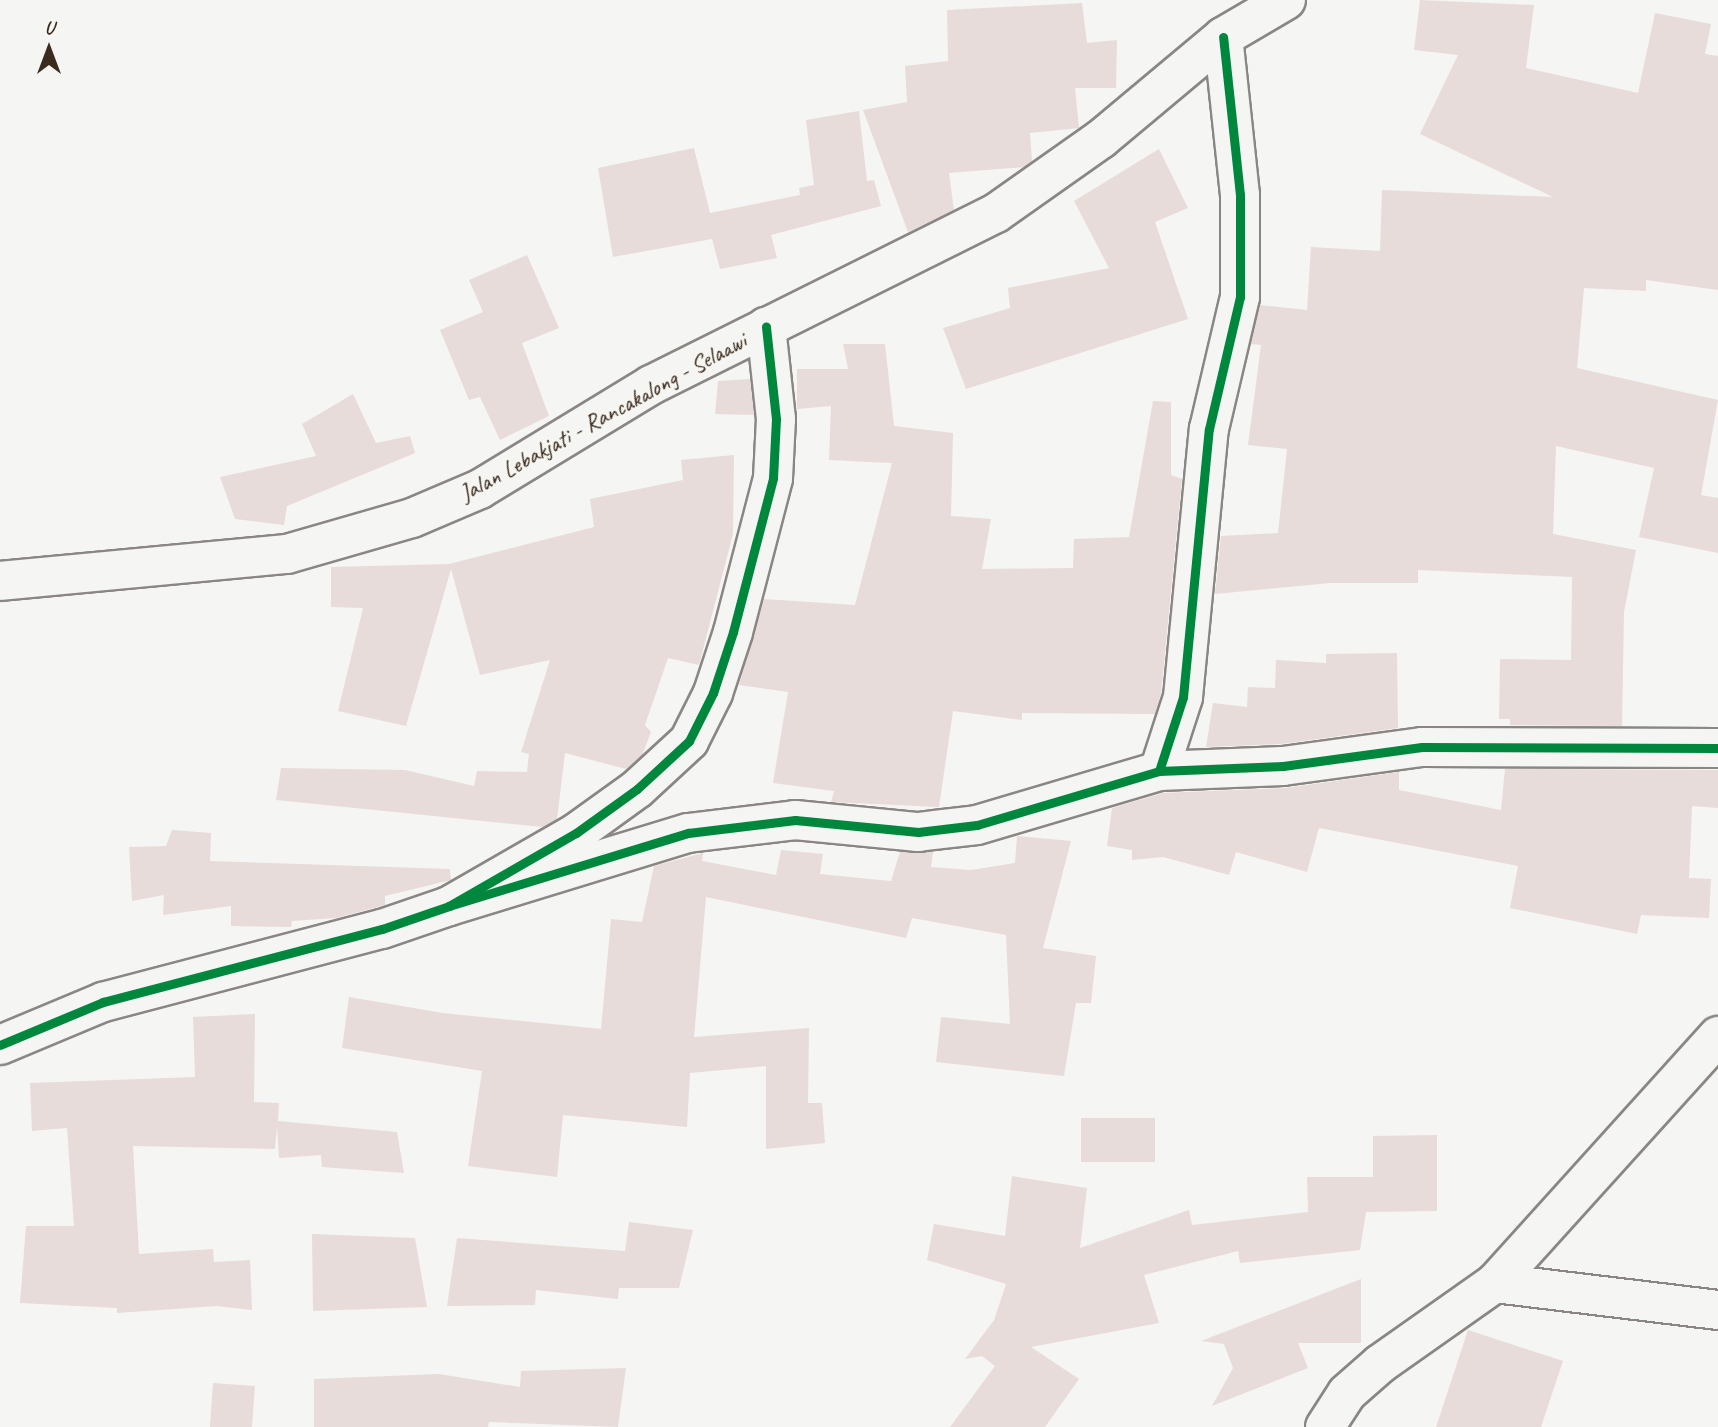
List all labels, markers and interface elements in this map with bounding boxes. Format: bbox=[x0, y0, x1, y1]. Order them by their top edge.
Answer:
north arrow bbox=[14, 14, 84, 84]
text: U bbox=[44, 16, 54, 40]
street label: Jalan Lebakjati - Rancakalong - Selaawi bbox=[455, 326, 751, 508]

